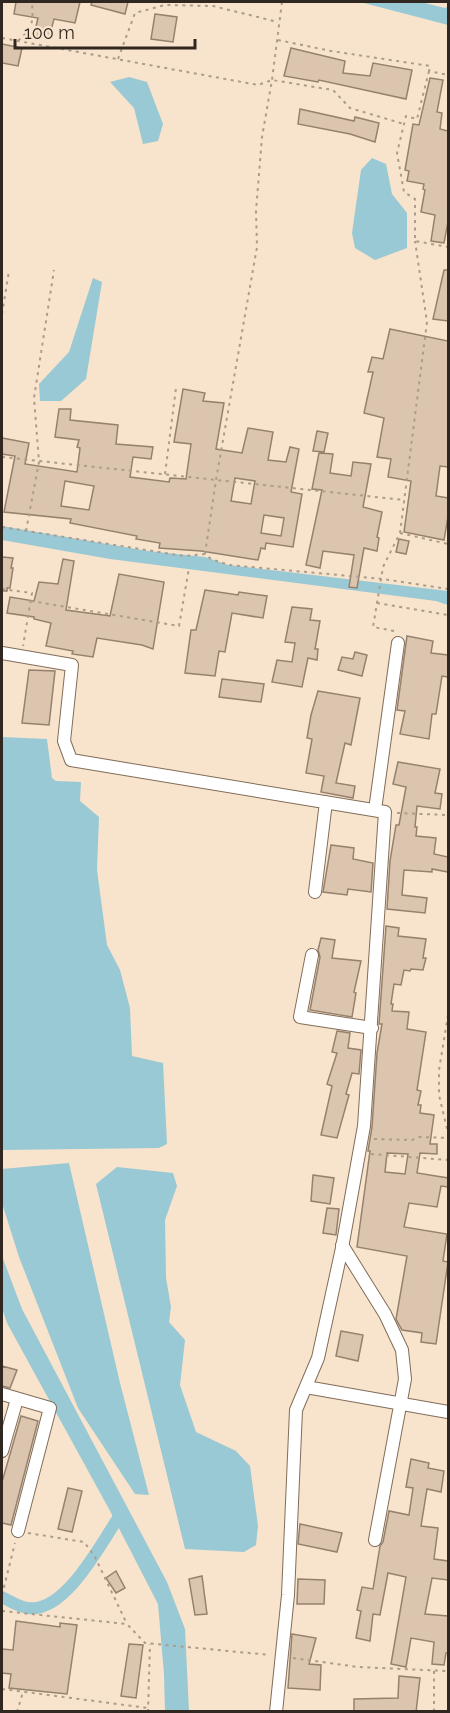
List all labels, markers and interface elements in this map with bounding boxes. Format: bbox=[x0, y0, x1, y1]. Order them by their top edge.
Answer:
scale bar bbox=[15, 12, 195, 50]
text: 100 m bbox=[24, 22, 75, 43]

